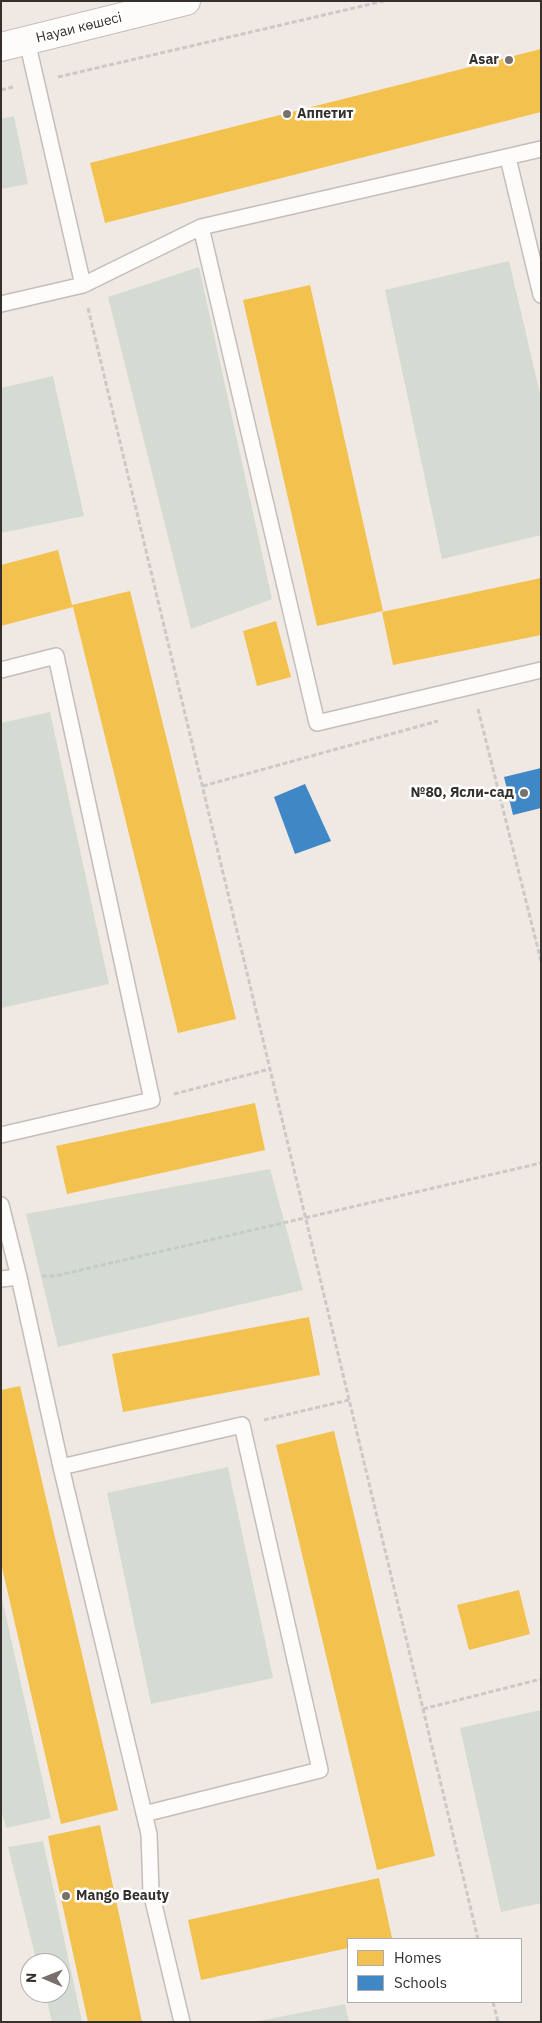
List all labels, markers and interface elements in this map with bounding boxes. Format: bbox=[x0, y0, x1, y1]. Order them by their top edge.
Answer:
street label: Науаи көшесі bbox=[34, 9, 124, 47]
place label: Asar bbox=[469, 52, 499, 68]
marker: Asar bbox=[503, 54, 515, 66]
place label: Аппетит bbox=[297, 106, 353, 122]
marker: Аппетит bbox=[281, 108, 293, 120]
place label: №80, Ясли-сад bbox=[411, 785, 514, 801]
marker: №80, Ясли-сад bbox=[518, 787, 530, 799]
place label: Mango Beauty bbox=[76, 1888, 169, 1904]
marker: Mango Beauty bbox=[60, 1890, 72, 1902]
legend bbox=[347, 1938, 522, 2003]
text: Homes bbox=[394, 1948, 442, 1967]
north arrow bbox=[20, 1953, 70, 2003]
text: N bbox=[22, 1973, 40, 1983]
text: Schools bbox=[394, 1973, 447, 1992]

